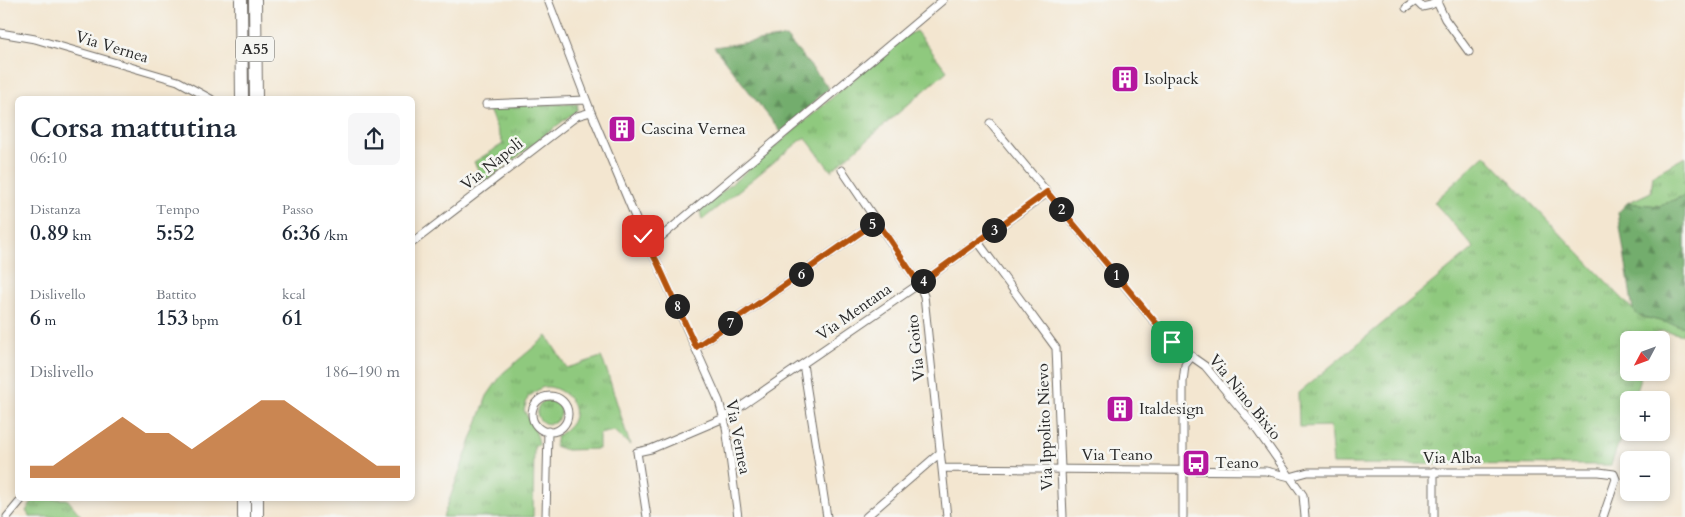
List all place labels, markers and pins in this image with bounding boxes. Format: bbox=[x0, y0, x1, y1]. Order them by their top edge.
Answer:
building icon: Isolpack bbox=[1110, 64, 1140, 94]
place label: Isolpack bbox=[1144, 68, 1199, 90]
building icon: Cascina Vernea bbox=[607, 114, 637, 144]
place label: Cascina Vernea bbox=[641, 118, 746, 140]
pin: 2 bbox=[1048, 196, 1074, 222]
pin: 5 bbox=[860, 212, 884, 236]
pin bbox=[622, 215, 664, 257]
pin: 3 bbox=[982, 218, 1006, 242]
pin: 6 bbox=[788, 262, 814, 286]
pin: 1 bbox=[1104, 262, 1128, 288]
pin: 4 bbox=[910, 268, 936, 294]
pin: 8 bbox=[664, 294, 690, 318]
pin: 7 bbox=[718, 310, 742, 336]
pin bbox=[1151, 321, 1193, 363]
building icon: Italdesign bbox=[1105, 394, 1135, 424]
place label: Italdesign bbox=[1139, 398, 1204, 420]
bus stop icon: Teano bbox=[1181, 448, 1211, 478]
place label: Teano bbox=[1215, 452, 1259, 474]

